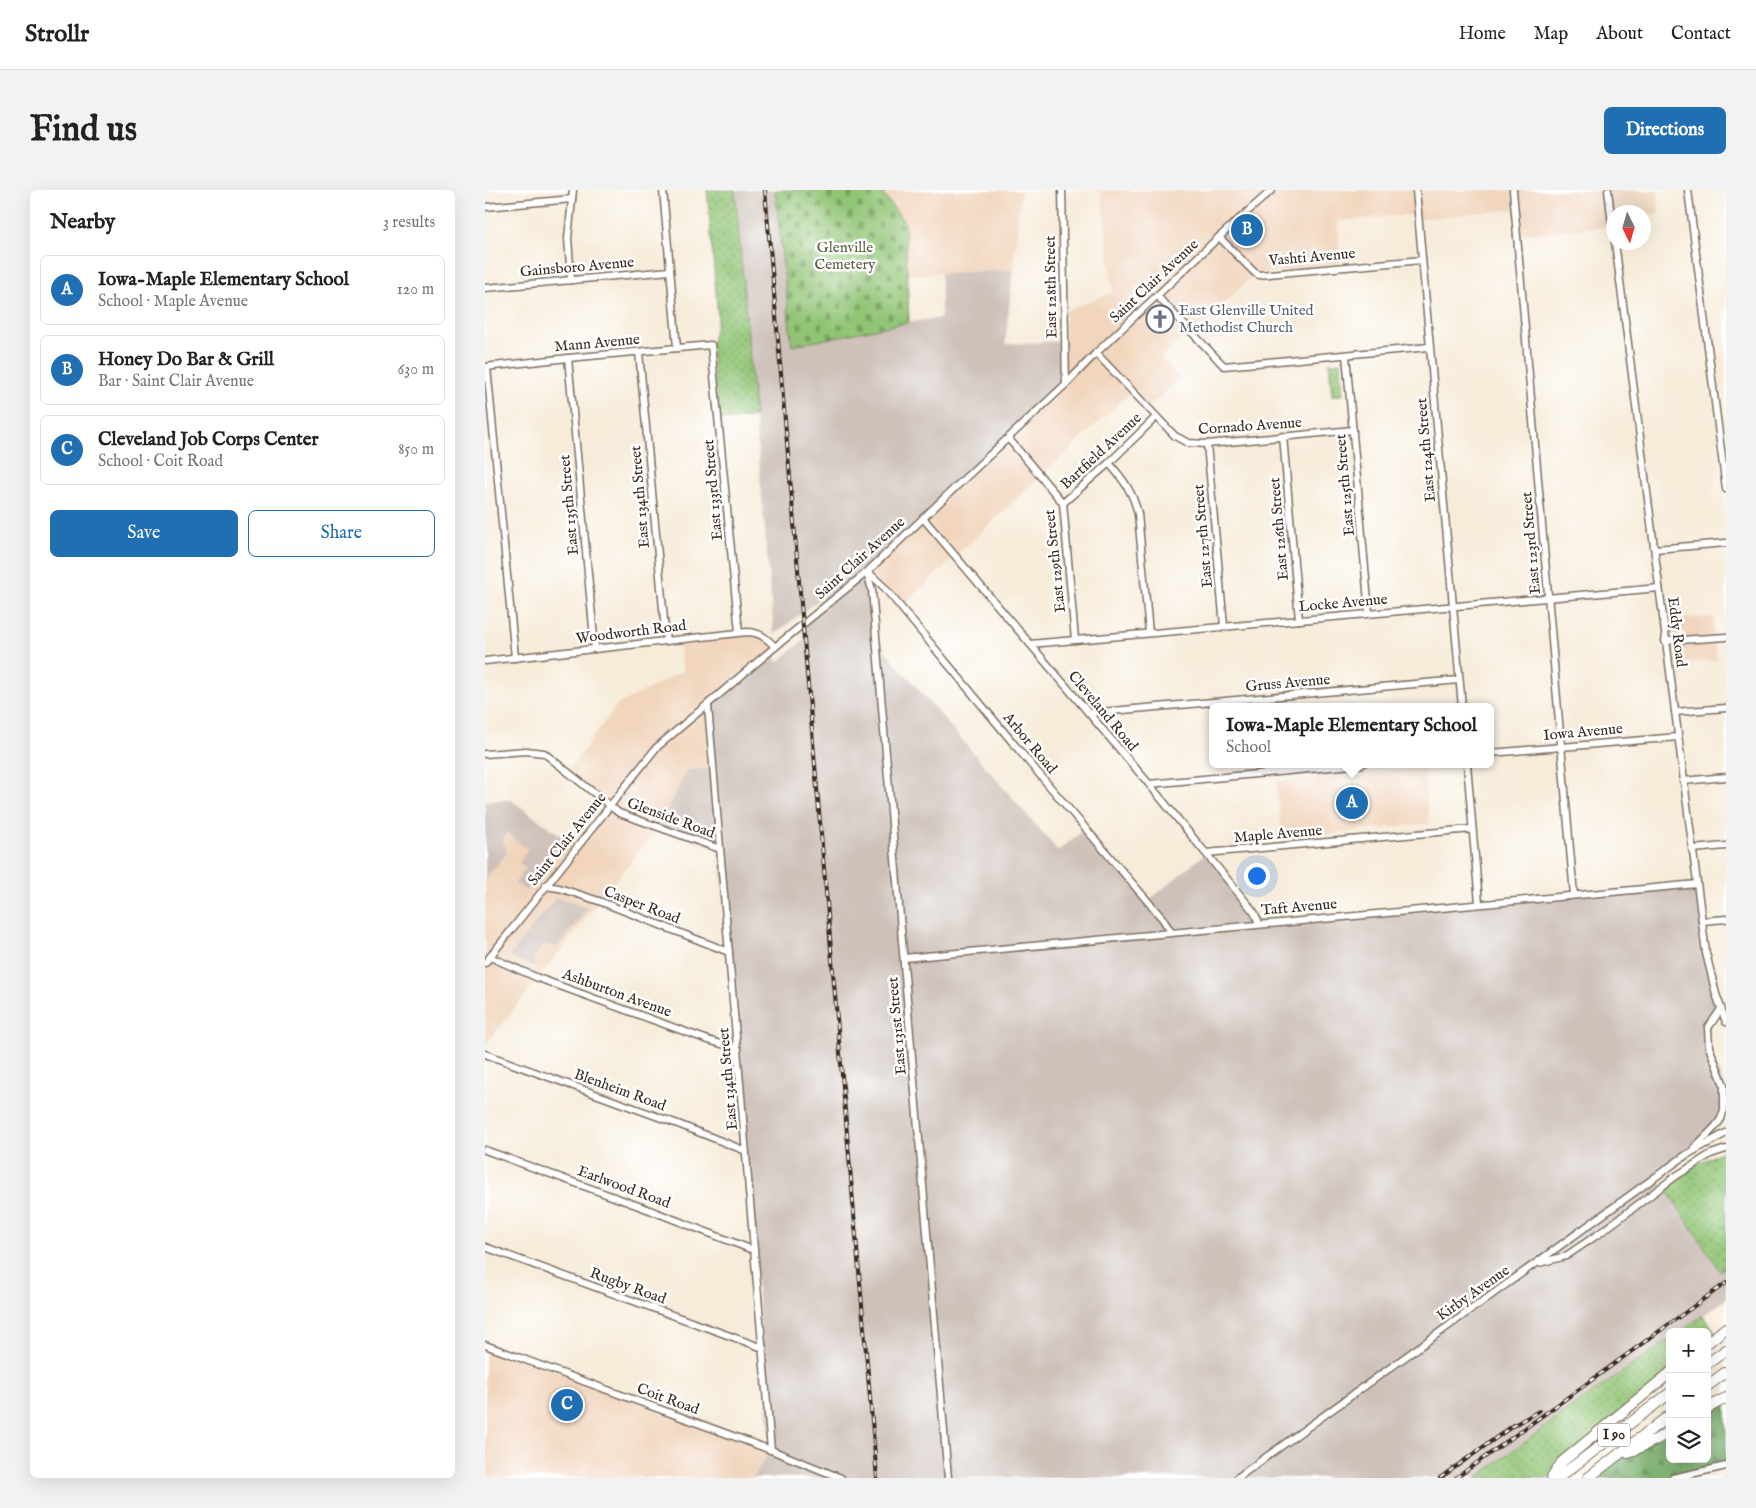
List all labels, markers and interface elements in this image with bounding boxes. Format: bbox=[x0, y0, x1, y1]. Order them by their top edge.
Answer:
text: Strollr bbox=[25, 19, 89, 50]
text: Home bbox=[1459, 23, 1506, 46]
text: Map bbox=[1534, 23, 1568, 46]
text: About bbox=[1596, 23, 1643, 46]
text: Contact bbox=[1671, 23, 1731, 46]
button: Directions bbox=[1604, 107, 1726, 154]
text: Find us bbox=[30, 108, 137, 153]
north arrow bbox=[1606, 205, 1651, 250]
text: Nearby bbox=[50, 209, 115, 236]
pin: B bbox=[1231, 211, 1263, 249]
text: 3 results bbox=[383, 213, 435, 233]
street label: East 128th Street bbox=[1041, 235, 1061, 339]
street label: Saint Clair Avenue bbox=[1106, 235, 1202, 327]
park label: Glenville Cemetery bbox=[815, 238, 876, 274]
street label: Vashti Avenue bbox=[1267, 244, 1356, 270]
street label: Gainsboro Avenue bbox=[519, 253, 635, 281]
text: Iowa-Maple Elementary School bbox=[98, 268, 349, 292]
text: A bbox=[62, 280, 72, 300]
text: 120 m bbox=[397, 280, 434, 300]
text: School · Maple Avenue bbox=[98, 292, 248, 312]
place label: East Glenville United Methodist Church bbox=[1179, 301, 1315, 337]
church icon: East Glenville United Methodist Church bbox=[1145, 304, 1175, 334]
street label: Mann Avenue bbox=[553, 330, 641, 356]
text: Honey Do Bar & Grill bbox=[98, 348, 274, 372]
text: B bbox=[62, 360, 72, 380]
text: 630 m bbox=[398, 360, 434, 380]
text: Bar · Saint Clair Avenue bbox=[98, 372, 254, 392]
street label: East 124th Street bbox=[1412, 397, 1440, 503]
street label: Bartfield Avenue bbox=[1057, 409, 1146, 493]
street label: Cornado Avenue bbox=[1197, 413, 1303, 439]
text: Cleveland Job Corps Center bbox=[98, 428, 319, 452]
street label: East 125th Street bbox=[1331, 433, 1359, 537]
street label: East 133rd Street bbox=[699, 439, 727, 541]
text: C bbox=[61, 440, 73, 460]
text: 850 m bbox=[398, 440, 434, 460]
street label: East 134th Street bbox=[626, 445, 654, 549]
text: School · Coit Road bbox=[98, 452, 223, 472]
street label: East 135th Street bbox=[555, 454, 583, 556]
street label: East 126th Street bbox=[1265, 477, 1293, 581]
street label: East 127th Street bbox=[1189, 484, 1217, 588]
street label: East 123rd Street bbox=[1517, 491, 1545, 595]
street label: East 129th Street bbox=[1040, 509, 1070, 613]
button: Save bbox=[50, 510, 238, 557]
button: Share bbox=[248, 510, 435, 557]
street label: Saint Clair Avenue bbox=[811, 513, 909, 603]
street label: Locke Avenue bbox=[1298, 590, 1388, 616]
street label: Eddy Road bbox=[1663, 596, 1691, 669]
street label: Woodworth Road bbox=[575, 616, 688, 648]
street label: Cleveland Road bbox=[1064, 667, 1143, 756]
street label: Gruss Avenue bbox=[1245, 670, 1331, 696]
popup bbox=[1209, 703, 1494, 768]
street label: Arbor Road bbox=[998, 708, 1062, 778]
text: Iowa-Maple Elementary School bbox=[1226, 714, 1477, 738]
street label: Iowa Avenue bbox=[1543, 719, 1624, 745]
text: School bbox=[1226, 738, 1271, 758]
pin: A bbox=[1336, 784, 1368, 822]
street label: Saint Clair Avenue bbox=[524, 788, 610, 889]
street label: Glenside Road bbox=[624, 793, 718, 843]
street label: Maple Avenue bbox=[1233, 821, 1323, 847]
your location bbox=[1244, 863, 1270, 889]
street label: Casper Road bbox=[601, 882, 684, 929]
street label: Taft Avenue bbox=[1260, 894, 1338, 920]
street label: Ashburton Avenue bbox=[559, 964, 674, 1022]
street label: East 131st Street bbox=[883, 976, 911, 1076]
street label: East 134th Street bbox=[714, 1027, 742, 1131]
street label: Blenheim Road bbox=[571, 1065, 669, 1116]
street label: Earlwood Road bbox=[575, 1161, 674, 1213]
street label: Kirby Avenue bbox=[1433, 1261, 1513, 1325]
street label: Rugby Road bbox=[587, 1263, 670, 1309]
map controls bbox=[1666, 1328, 1711, 1463]
button: + bbox=[1666, 1328, 1711, 1373]
button: − bbox=[1666, 1373, 1711, 1418]
street label: Coit Road bbox=[634, 1379, 703, 1419]
pin: C bbox=[551, 1386, 583, 1424]
button: layers bbox=[1666, 1418, 1711, 1463]
road number: I 90 bbox=[1598, 1424, 1630, 1446]

